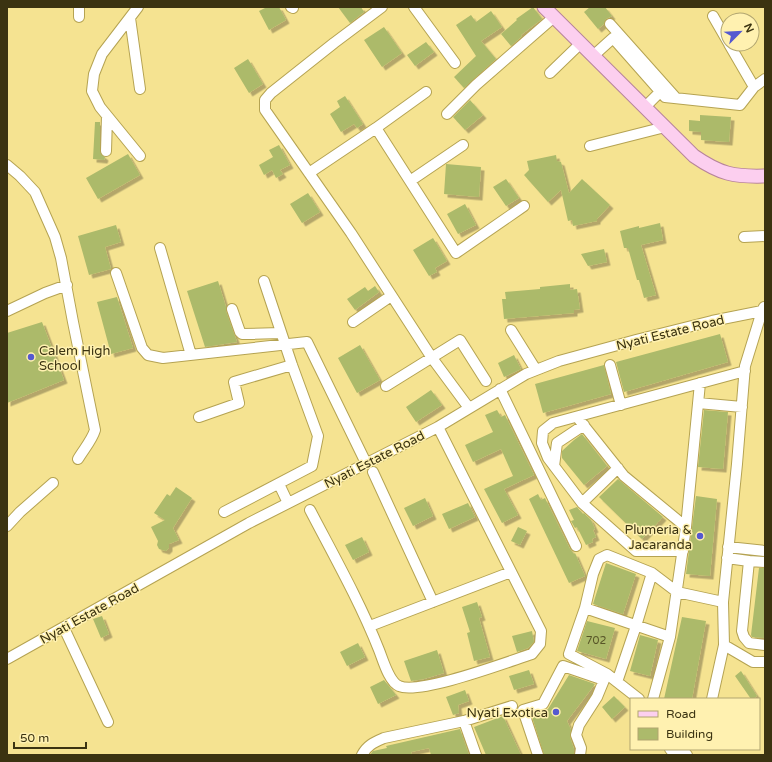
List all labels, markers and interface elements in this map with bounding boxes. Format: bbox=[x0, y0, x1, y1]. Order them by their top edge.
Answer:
north arrow bbox=[720, 12, 760, 52]
text: N bbox=[741, 21, 756, 35]
street label: Nyati Estate Road bbox=[615, 312, 726, 354]
place label: Calem High School bbox=[39, 343, 110, 374]
marker: Calem High School bbox=[26, 352, 36, 362]
street label: Nyati Estate Road bbox=[321, 428, 427, 492]
place label: Plumeria & Jacaranda bbox=[624, 522, 692, 553]
marker: Plumeria & Jacaranda bbox=[695, 531, 705, 541]
street label: Nyati Estate Road bbox=[37, 580, 142, 648]
house number: 702 bbox=[586, 634, 606, 647]
legend bbox=[630, 698, 760, 750]
place label: Nyati Exotica bbox=[467, 705, 548, 721]
marker: Nyati Exotica bbox=[551, 707, 561, 717]
text: Road bbox=[666, 707, 696, 721]
scale bar bbox=[14, 724, 86, 750]
text: Building bbox=[666, 727, 713, 741]
text: 50 m bbox=[20, 731, 49, 745]

